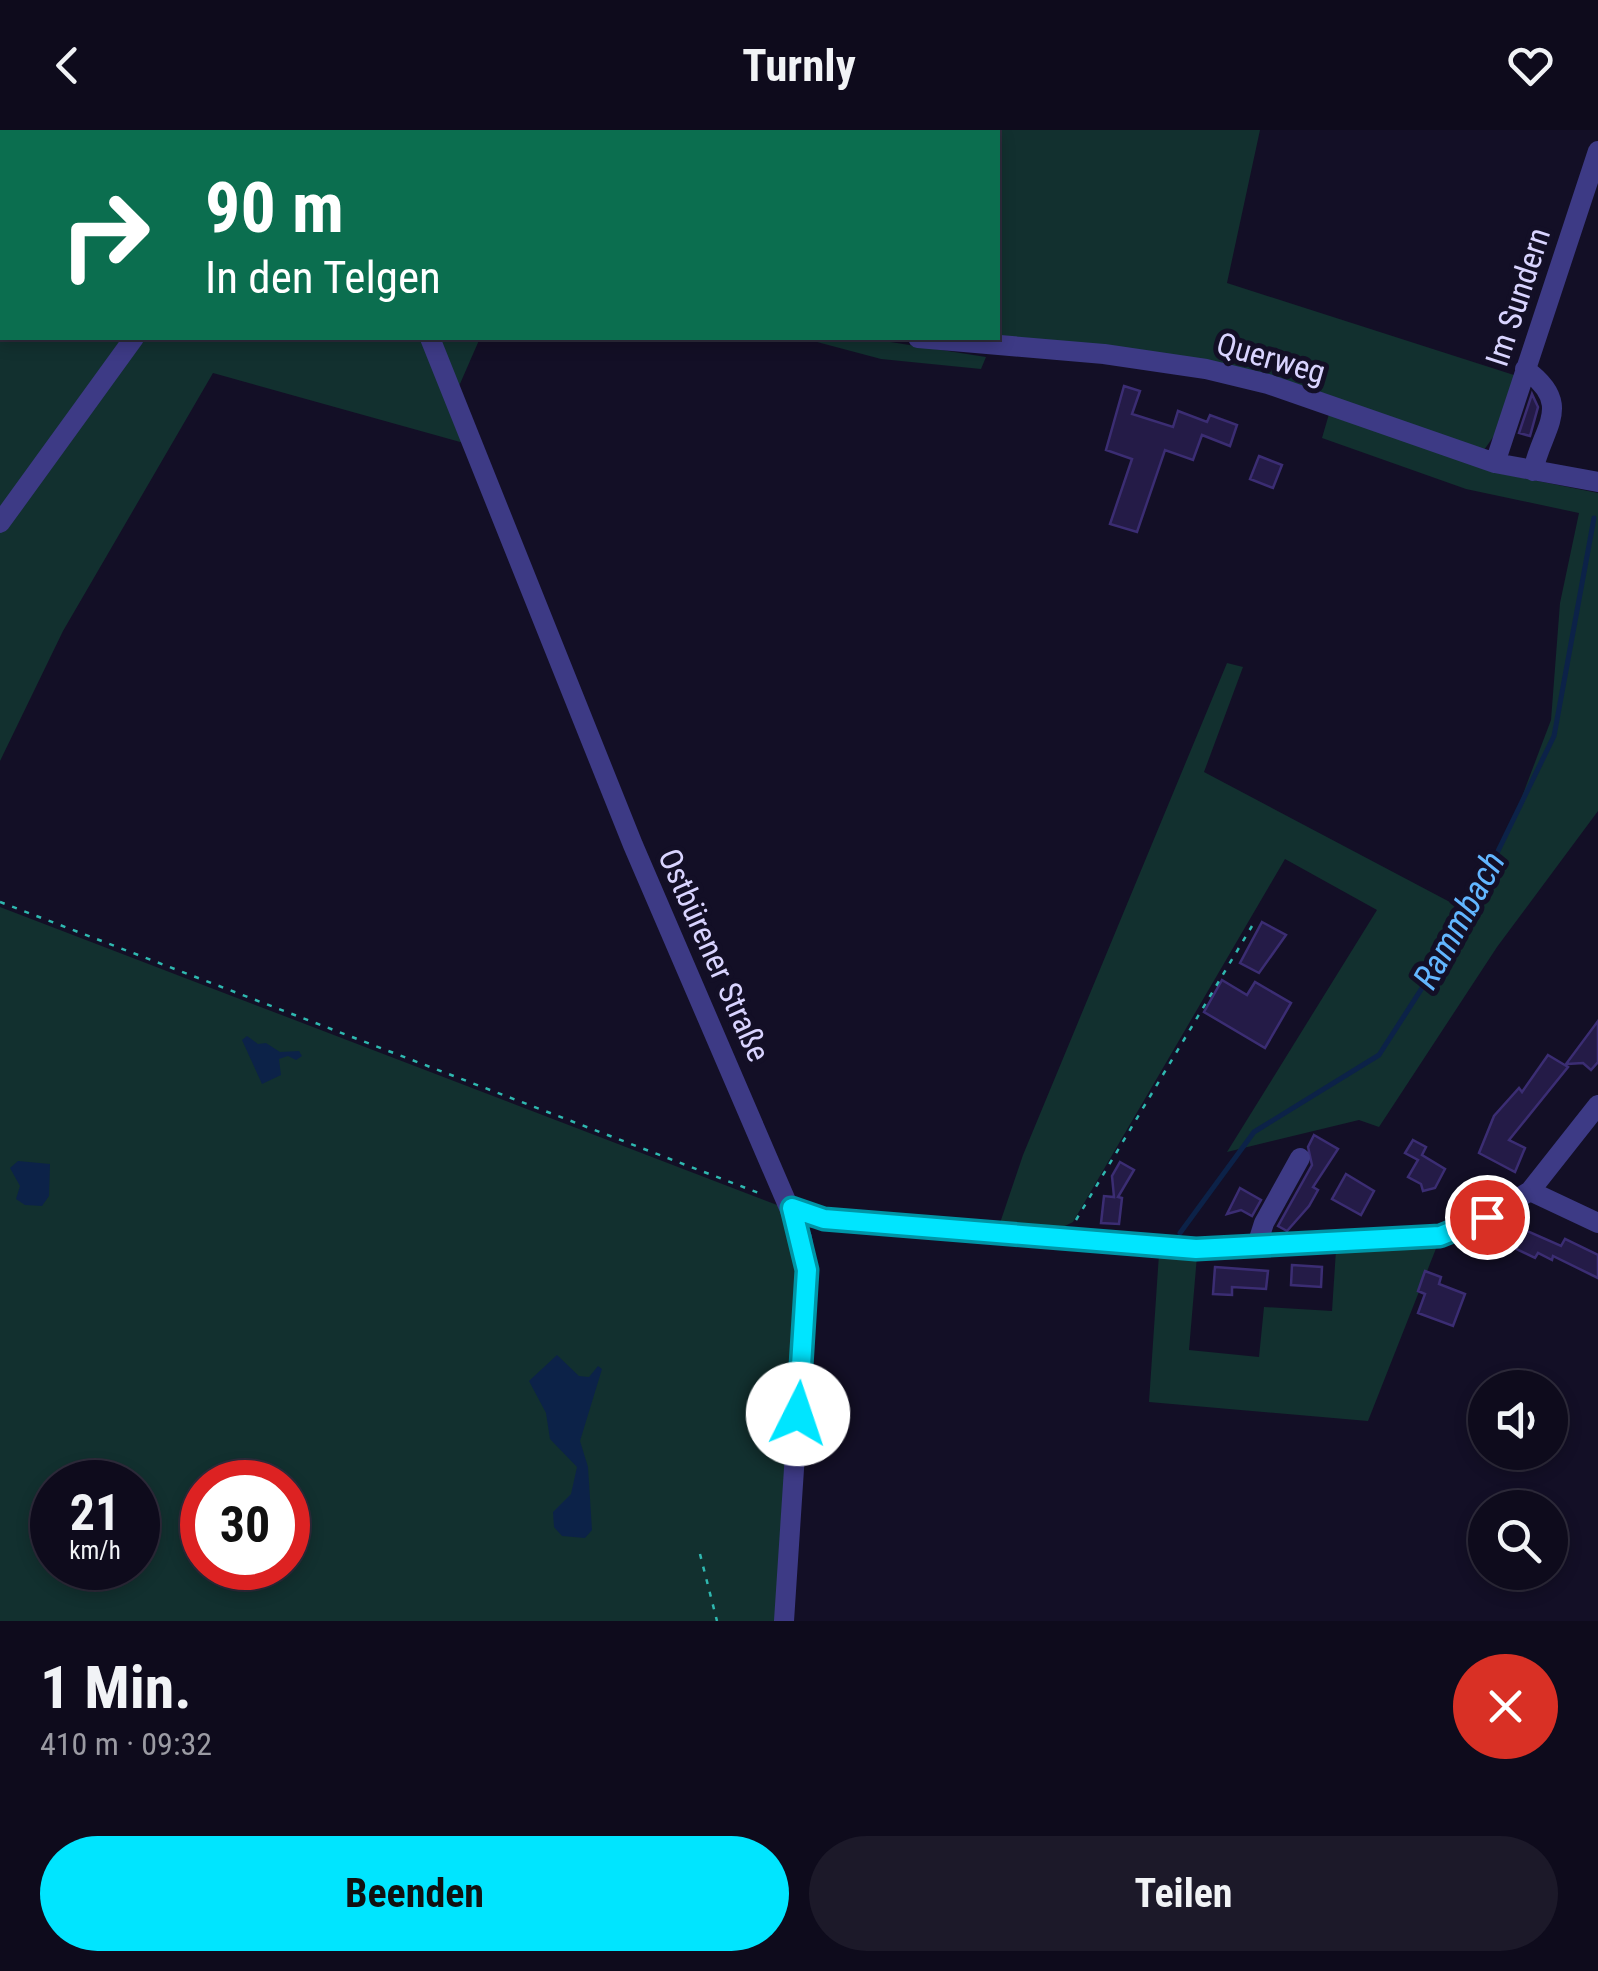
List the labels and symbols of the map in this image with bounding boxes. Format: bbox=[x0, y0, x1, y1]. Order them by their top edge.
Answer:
street label: Im Sundern bbox=[1478, 223, 1558, 371]
street label: Querweg bbox=[1212, 324, 1330, 392]
street label: Ostbürener Straße bbox=[650, 843, 778, 1067]
water label: Rammbach bbox=[1405, 844, 1514, 996]
pin bbox=[1445, 1175, 1530, 1260]
position arrow bbox=[746, 1362, 850, 1466]
speed limit sign: 30 bbox=[180, 1460, 310, 1590]

